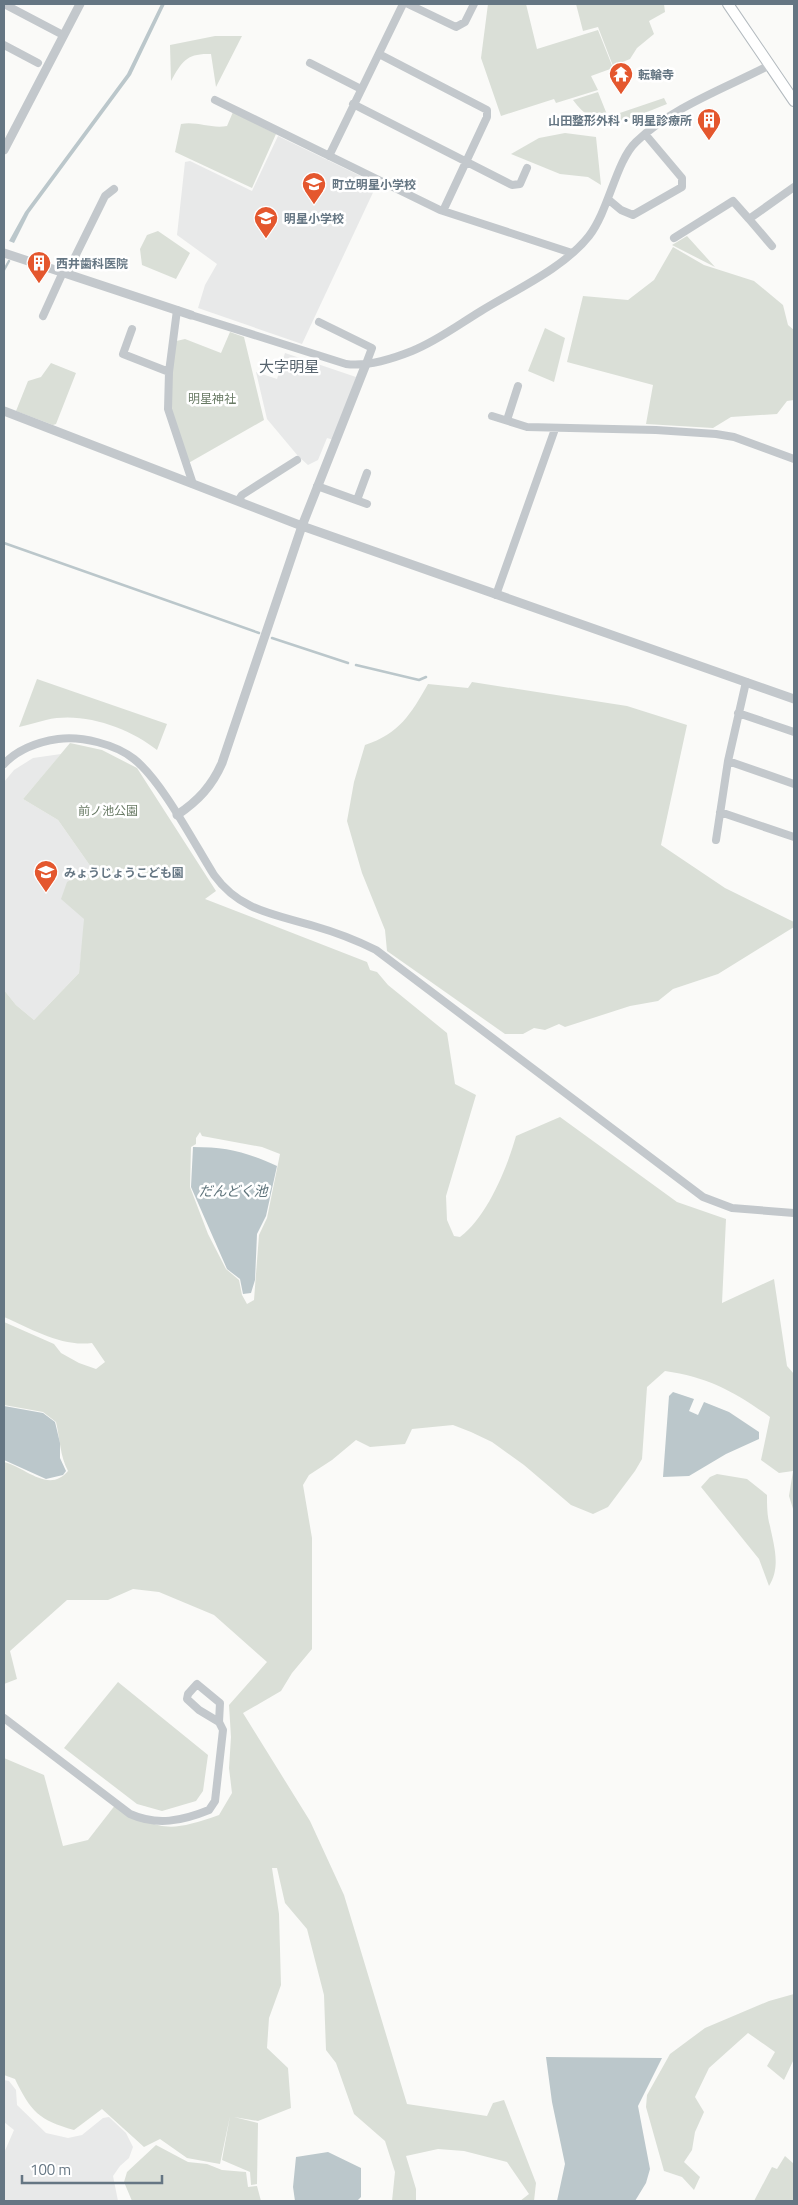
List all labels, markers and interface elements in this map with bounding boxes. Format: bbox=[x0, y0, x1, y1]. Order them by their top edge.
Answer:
temple icon: 転輪寺 bbox=[608, 61, 634, 95]
place label: 転輪寺 bbox=[638, 65, 674, 84]
building icon: 山田整形外科・明星診療所 bbox=[696, 107, 722, 141]
place label: 山田整形外科・明星診療所 bbox=[548, 111, 692, 130]
school or university icon: 町立明星小学校 bbox=[301, 171, 327, 205]
place label: 町立明星小学校 bbox=[332, 175, 416, 194]
school or university icon: 明星小学校 bbox=[253, 205, 279, 239]
place label: 明星小学校 bbox=[284, 209, 344, 228]
building icon: 西井歯科医院 bbox=[26, 250, 52, 284]
place label: 西井歯科医院 bbox=[56, 254, 128, 273]
district label: 大字明星 bbox=[259, 355, 319, 378]
park label: 明星神社 bbox=[188, 389, 236, 408]
park label: 前ノ池公園 bbox=[78, 801, 138, 820]
school or university icon: みょうじょうこども園 bbox=[33, 859, 59, 893]
place label: みょうじょうこども園 bbox=[64, 863, 184, 882]
water label: だんどく池 bbox=[198, 1180, 270, 1201]
scale bar bbox=[22, 2152, 162, 2184]
text: 100 m bbox=[30, 2158, 71, 2181]

